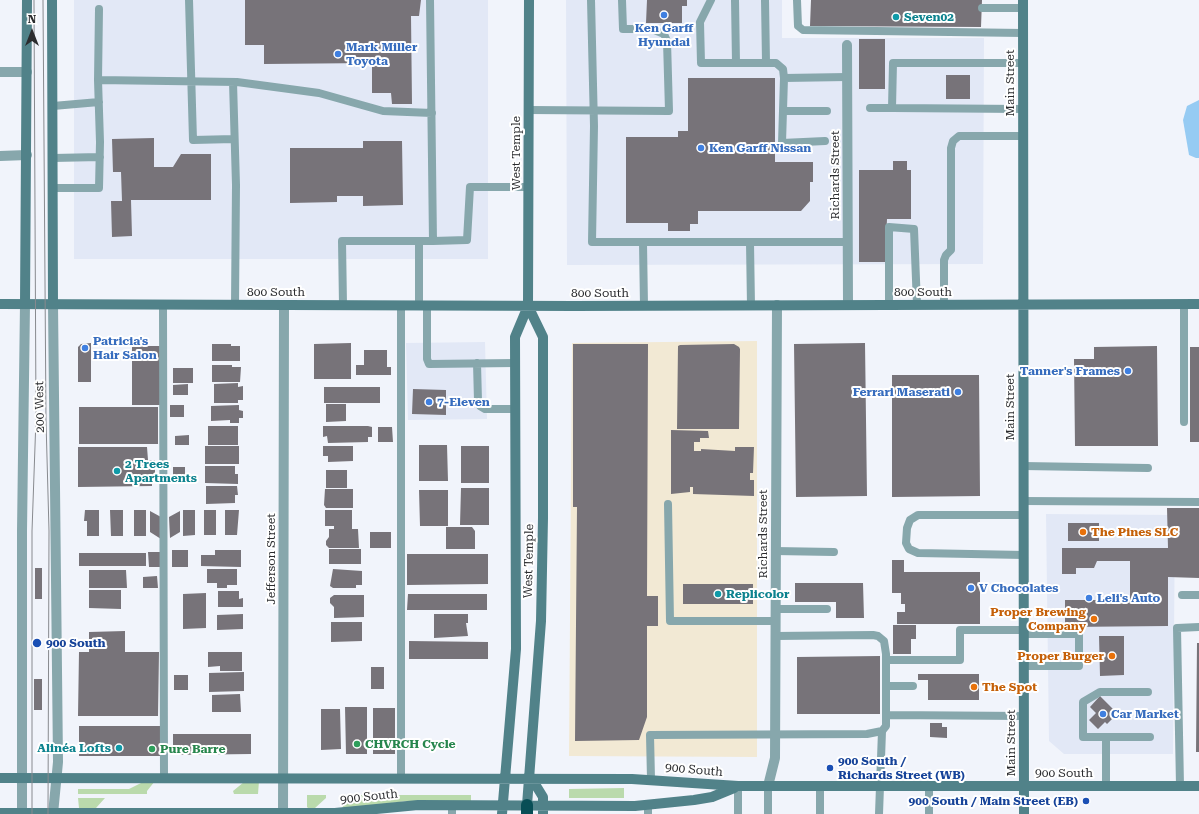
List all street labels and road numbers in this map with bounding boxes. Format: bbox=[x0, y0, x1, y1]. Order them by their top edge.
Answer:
street label: Main Street bbox=[1003, 50, 1017, 116]
street label: West Temple bbox=[509, 116, 523, 190]
street label: Richards Street bbox=[828, 131, 842, 219]
street label: 800 South bbox=[247, 285, 305, 299]
street label: 800 South bbox=[894, 285, 952, 299]
street label: 800 South bbox=[571, 286, 629, 300]
street label: Main Street bbox=[1003, 374, 1017, 440]
street label: 200 West bbox=[32, 381, 48, 433]
street label: Richards Street bbox=[756, 490, 770, 578]
street label: Jefferson Street bbox=[264, 513, 278, 605]
street label: West Temple bbox=[521, 524, 537, 598]
street label: Main Street bbox=[1004, 710, 1018, 776]
street label: 900 South bbox=[665, 760, 723, 780]
street label: 900 South bbox=[1035, 766, 1093, 780]
street label: 900 South bbox=[339, 787, 399, 807]

